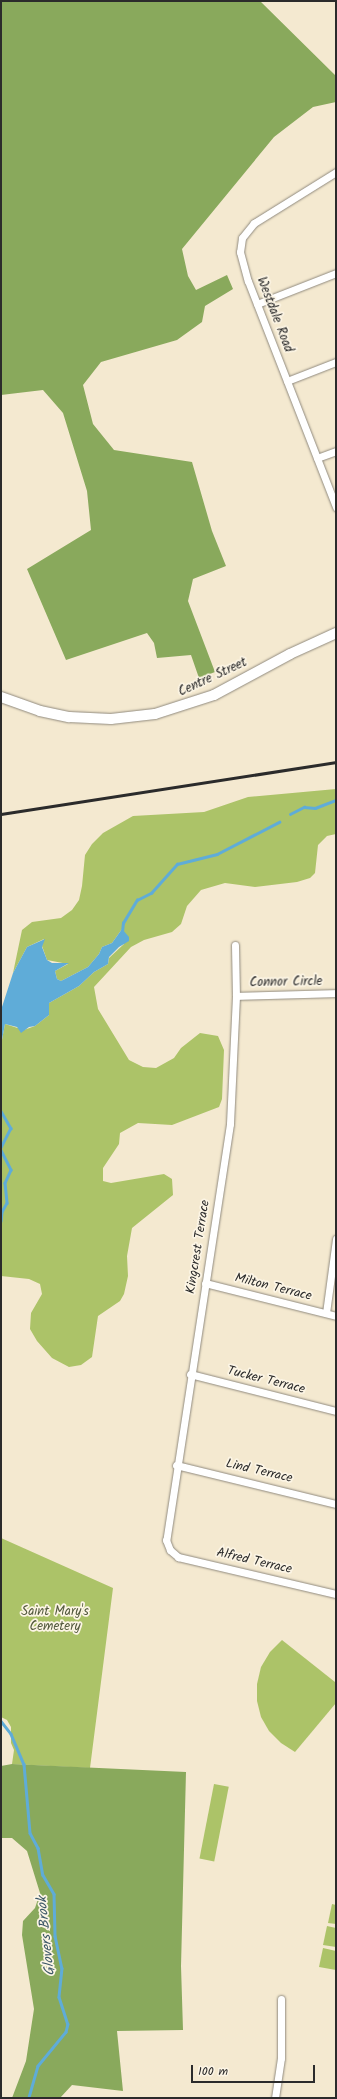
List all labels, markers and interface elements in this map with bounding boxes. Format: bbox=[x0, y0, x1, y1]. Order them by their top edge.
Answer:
street label: Westdale Road bbox=[252, 275, 296, 355]
street label: Centre Street bbox=[176, 655, 250, 701]
street label: Connor Circle bbox=[249, 975, 323, 991]
street label: Kingcrest Terrace bbox=[184, 1199, 214, 1295]
street label: Milton Terrace bbox=[233, 1271, 313, 1305]
street label: Tucker Terrace bbox=[225, 1364, 307, 1398]
street label: Lind Terrace bbox=[224, 1457, 294, 1487]
street label: Alfred Terrace bbox=[215, 1546, 293, 1578]
park label: Saint Mary's Cemetery bbox=[21, 1605, 89, 1636]
water label: Glovers Brook bbox=[33, 1896, 59, 1976]
scale bar bbox=[193, 2057, 317, 2083]
text: 100 m bbox=[198, 2062, 228, 2081]

